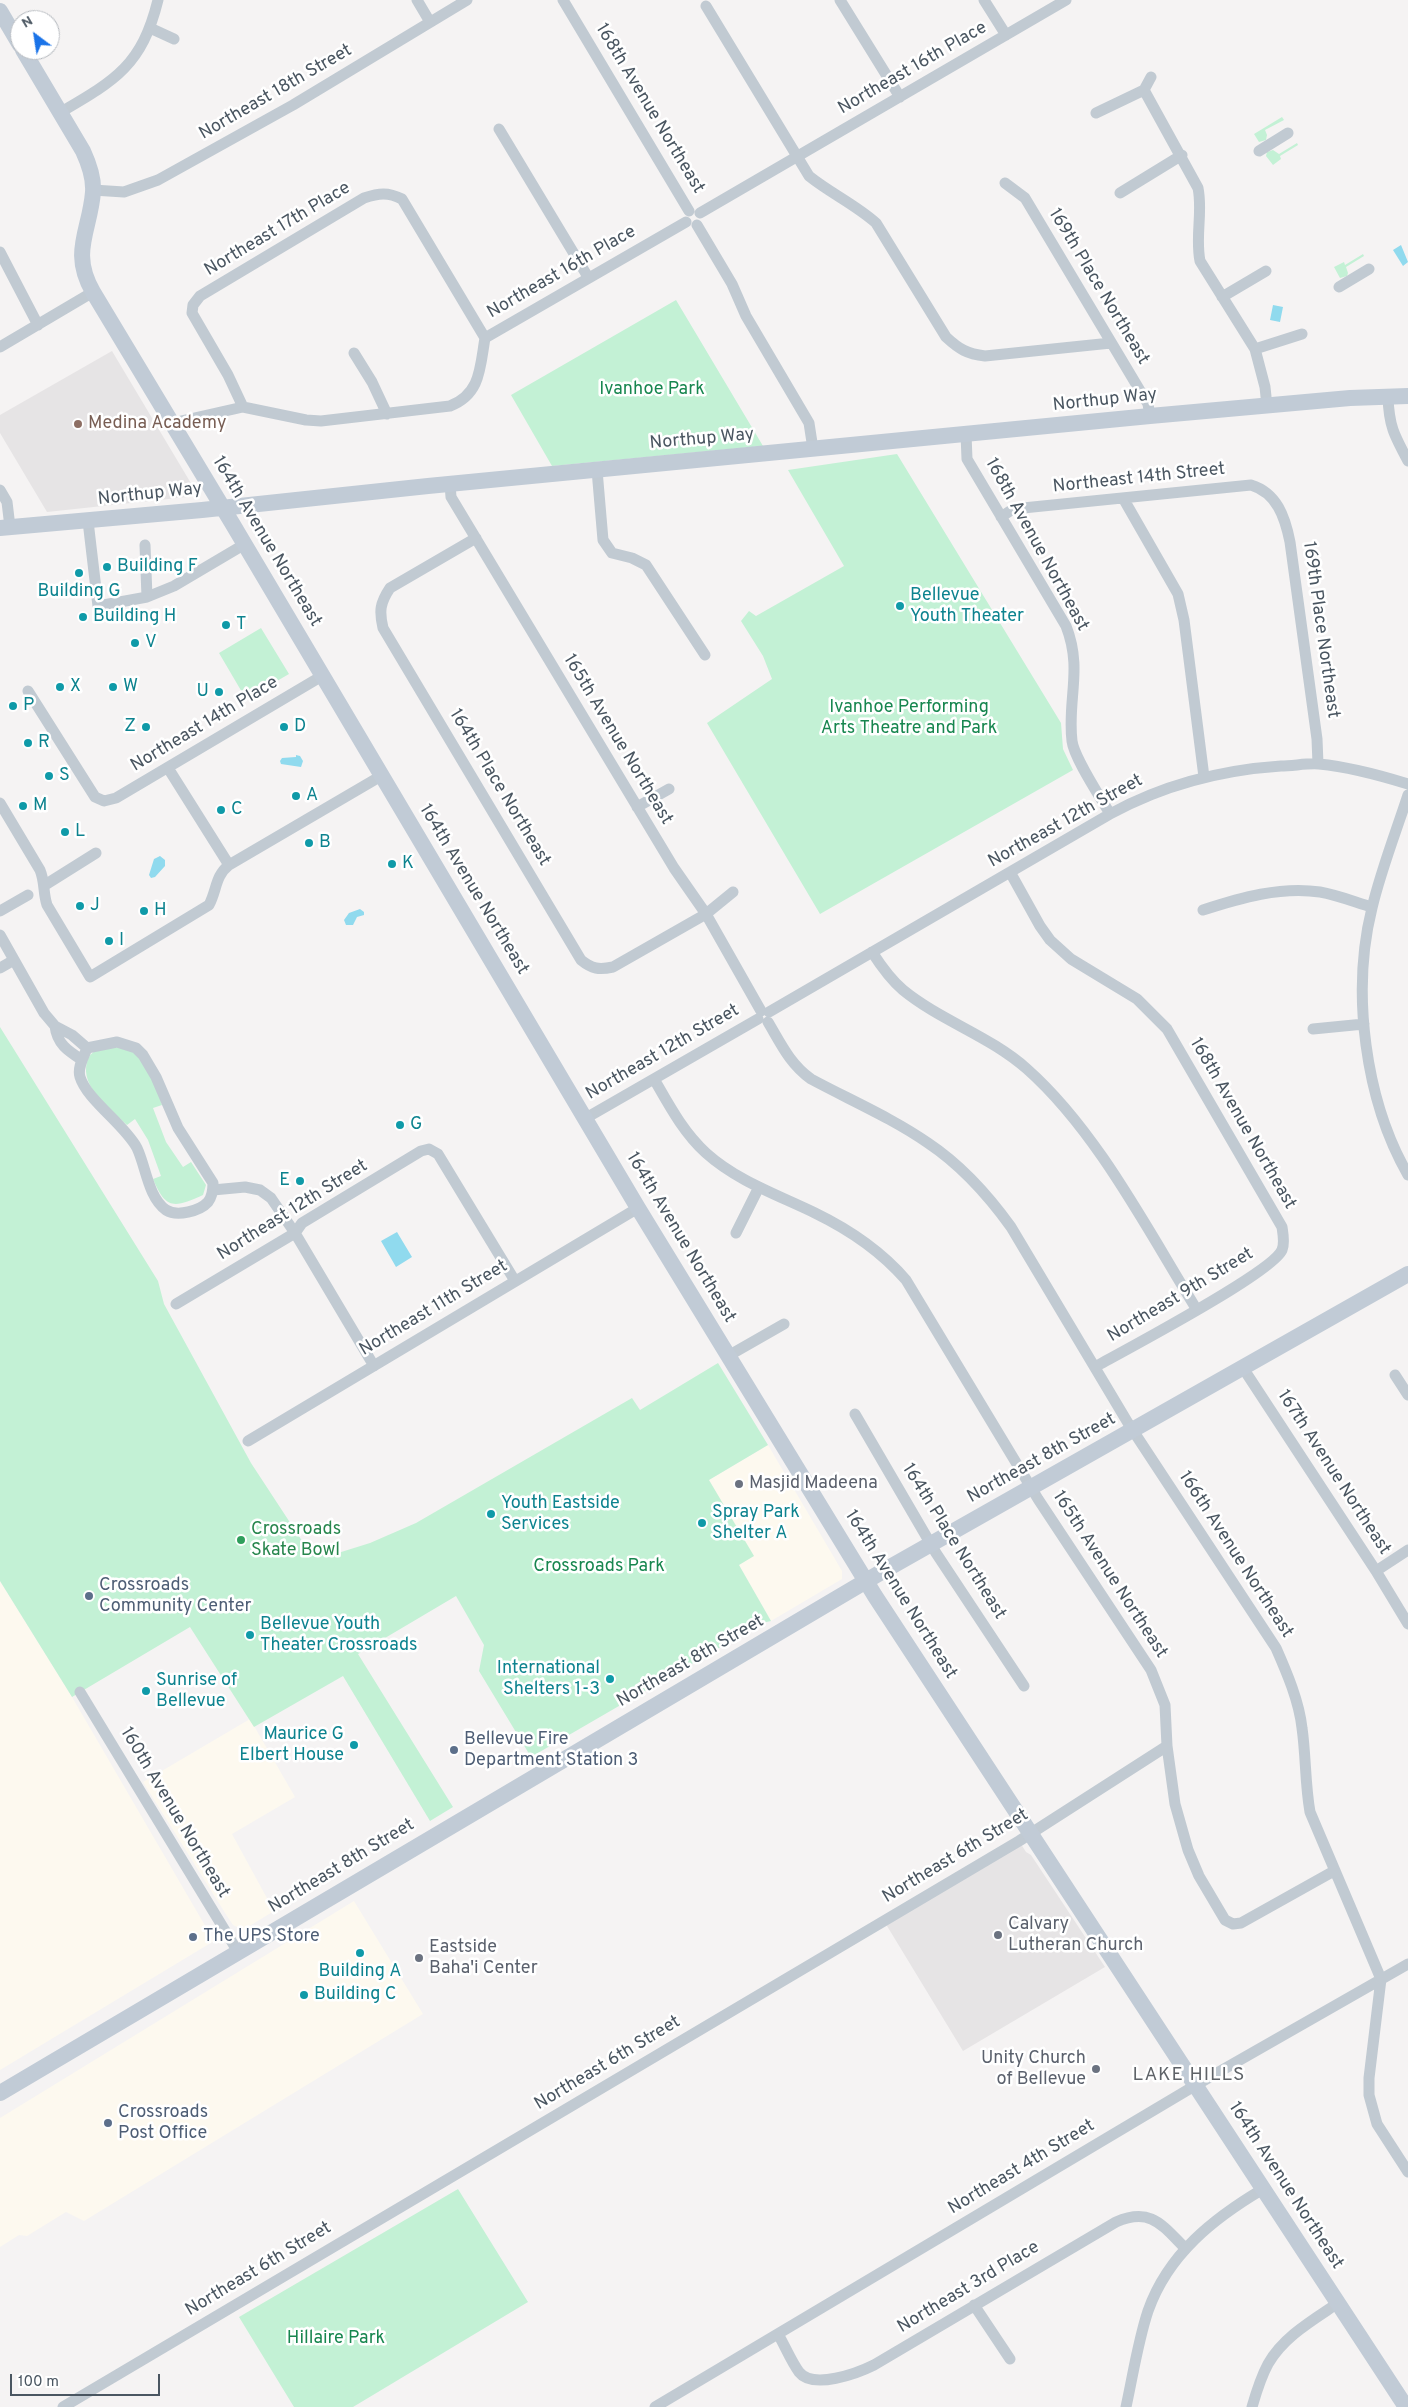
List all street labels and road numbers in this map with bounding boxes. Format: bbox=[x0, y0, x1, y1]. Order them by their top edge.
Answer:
street label: Northeast 16th Place bbox=[835, 18, 991, 120]
street label: 168th Avenue Northeast bbox=[590, 20, 708, 198]
street label: Northeast 18th Street bbox=[196, 40, 356, 146]
street label: Northeast 17th Place bbox=[201, 178, 355, 282]
street label: 169th Place Northeast bbox=[1043, 205, 1153, 369]
street label: Northeast 16th Place bbox=[484, 222, 640, 324]
street label: Northup Way bbox=[1052, 385, 1158, 417]
street label: Northup Way bbox=[649, 425, 755, 455]
street label: 164th Avenue Northeast bbox=[207, 453, 325, 631]
street label: 168th Avenue Northeast bbox=[979, 455, 1093, 635]
street label: Northeast 14th Street bbox=[1052, 459, 1226, 499]
street label: Northup Way bbox=[97, 479, 203, 511]
street label: 169th Place Northeast bbox=[1297, 540, 1343, 720]
street label: 165th Avenue Northeast bbox=[558, 651, 676, 829]
street label: Northeast 14th Place bbox=[127, 672, 283, 778]
street label: 164th Place Northeast bbox=[444, 706, 554, 870]
street label: Northeast 12th Street bbox=[985, 771, 1147, 873]
street label: 164th Avenue Northeast bbox=[414, 801, 532, 979]
street label: Northeast 12th Street bbox=[583, 1000, 743, 1106]
street label: 168th Avenue Northeast bbox=[1184, 1034, 1300, 1214]
street label: 164th Avenue Northeast bbox=[621, 1149, 739, 1327]
street label: Northeast 12th Street bbox=[214, 1156, 372, 1266]
street label: Northeast 9th Street bbox=[1104, 1244, 1258, 1348]
street label: Northeast 11th Street bbox=[356, 1256, 512, 1362]
street label: 167th Avenue Northeast bbox=[1272, 1387, 1394, 1559]
street label: Northeast 8th Street bbox=[964, 1409, 1120, 1509]
street label: 164th Place Northeast bbox=[896, 1460, 1010, 1624]
street label: 166th Avenue Northeast bbox=[1173, 1468, 1297, 1642]
street label: 165th Avenue Northeast bbox=[1047, 1487, 1171, 1663]
street label: 164th Avenue Northeast bbox=[839, 1507, 961, 1683]
street label: Northeast 8th Street bbox=[614, 1611, 768, 1713]
street label: 160th Avenue Northeast bbox=[114, 1724, 234, 1902]
street label: Northeast 6th Street bbox=[879, 1805, 1033, 1909]
street label: Northeast 8th Street bbox=[265, 1815, 419, 1919]
street label: Northeast 6th Street bbox=[531, 2012, 685, 2116]
street label: 164th Avenue Northeast bbox=[1223, 2098, 1347, 2274]
street label: Northeast 4th Street bbox=[945, 2116, 1099, 2220]
street label: Northeast 6th Street bbox=[182, 2218, 336, 2322]
street label: Northeast 3rd Place bbox=[894, 2237, 1044, 2339]

